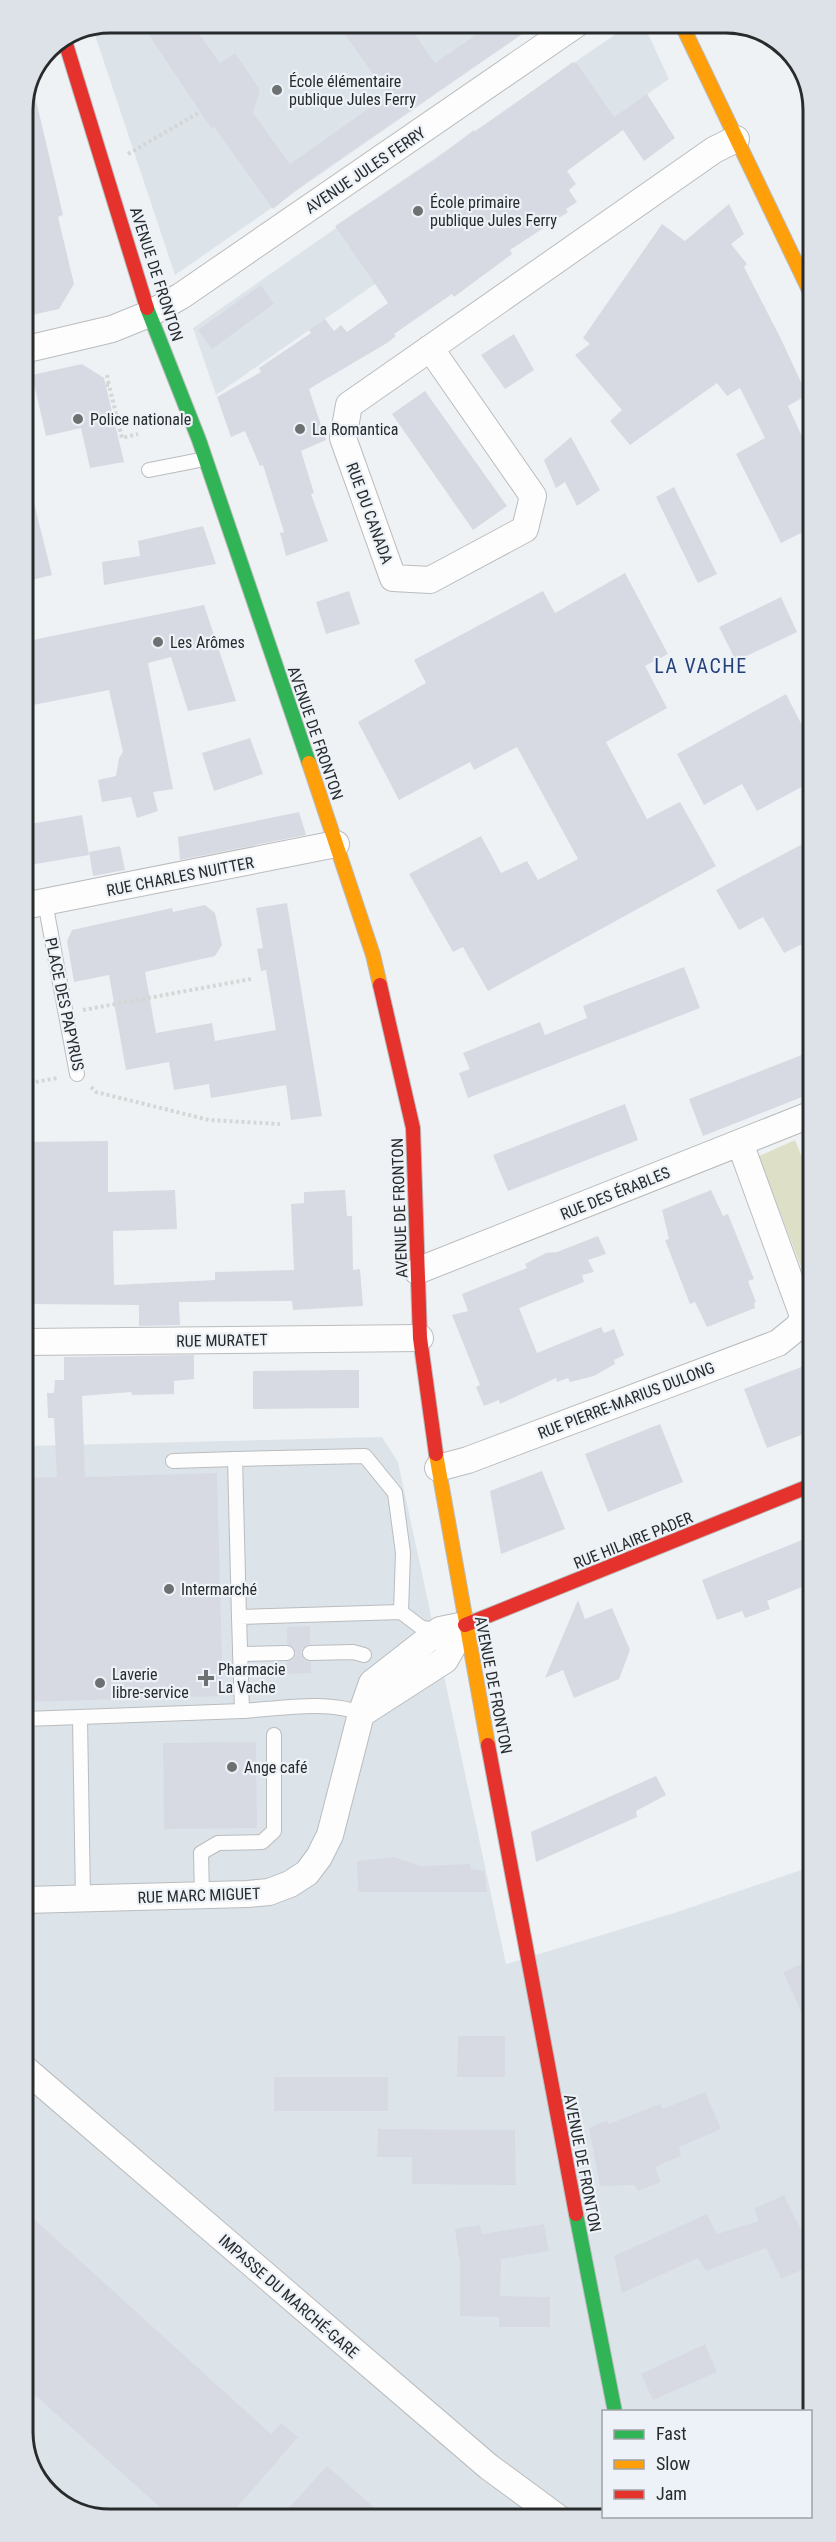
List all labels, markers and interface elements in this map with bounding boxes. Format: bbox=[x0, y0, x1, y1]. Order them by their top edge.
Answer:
place label: École élémentaire publique Jules Ferry bbox=[289, 72, 416, 109]
marker: École élémentaire publique Jules Ferry bbox=[270, 83, 284, 97]
street label: AVENUE JULES FERRY bbox=[302, 123, 429, 218]
place label: École primaire publique Jules Ferry bbox=[430, 193, 557, 230]
marker: École primaire publique Jules Ferry bbox=[411, 204, 425, 218]
street label: AVENUE DE FRONTON bbox=[126, 205, 187, 344]
place label: Police nationale bbox=[90, 410, 191, 429]
marker: Police nationale bbox=[71, 412, 85, 426]
place label: La Romantica bbox=[312, 420, 398, 439]
marker: La Romantica bbox=[293, 422, 307, 436]
street label: RUE DU CANADA bbox=[342, 460, 397, 567]
place label: Les Arômes bbox=[170, 633, 245, 652]
marker: Les Arômes bbox=[151, 635, 165, 649]
district label: LA VACHE bbox=[654, 654, 748, 678]
street label: AVENUE DE FRONTON bbox=[284, 664, 347, 802]
street label: RUE CHARLES NUITTER bbox=[105, 853, 256, 900]
street label: PLACE DES PAPYRUS bbox=[41, 936, 88, 1072]
street label: AVENUE DE FRONTON bbox=[388, 1138, 411, 1278]
street label: RUE DES ÉRABLES bbox=[558, 1163, 673, 1224]
street label: RUE MURATET bbox=[176, 1330, 268, 1351]
street label: RUE PIERRE-MARIUS DULONG bbox=[535, 1358, 717, 1443]
street label: RUE HILAIRE PADER bbox=[571, 1508, 696, 1573]
place label: Intermarché bbox=[181, 1580, 257, 1599]
marker: Intermarché bbox=[162, 1582, 176, 1596]
street label: AVENUE DE FRONTON bbox=[471, 1615, 516, 1756]
place label: Pharmacie La Vache bbox=[218, 1660, 285, 1697]
place label: Laverie libre-service bbox=[112, 1665, 189, 1702]
marker: Pharmacie La Vache bbox=[199, 1671, 213, 1685]
marker: Laverie libre-service bbox=[93, 1676, 107, 1690]
place label: Ange café bbox=[244, 1758, 307, 1777]
marker: Ange café bbox=[225, 1760, 239, 1774]
street label: RUE MARC MIGUET bbox=[137, 1884, 261, 1907]
street label: AVENUE DE FRONTON bbox=[560, 2093, 605, 2234]
street label: IMPASSE DU MARCHÉ-GARE bbox=[215, 2230, 363, 2362]
legend bbox=[602, 2410, 812, 2518]
text: Fast bbox=[656, 2423, 687, 2444]
text: Slow bbox=[656, 2453, 691, 2474]
text: Jam bbox=[656, 2483, 687, 2504]

